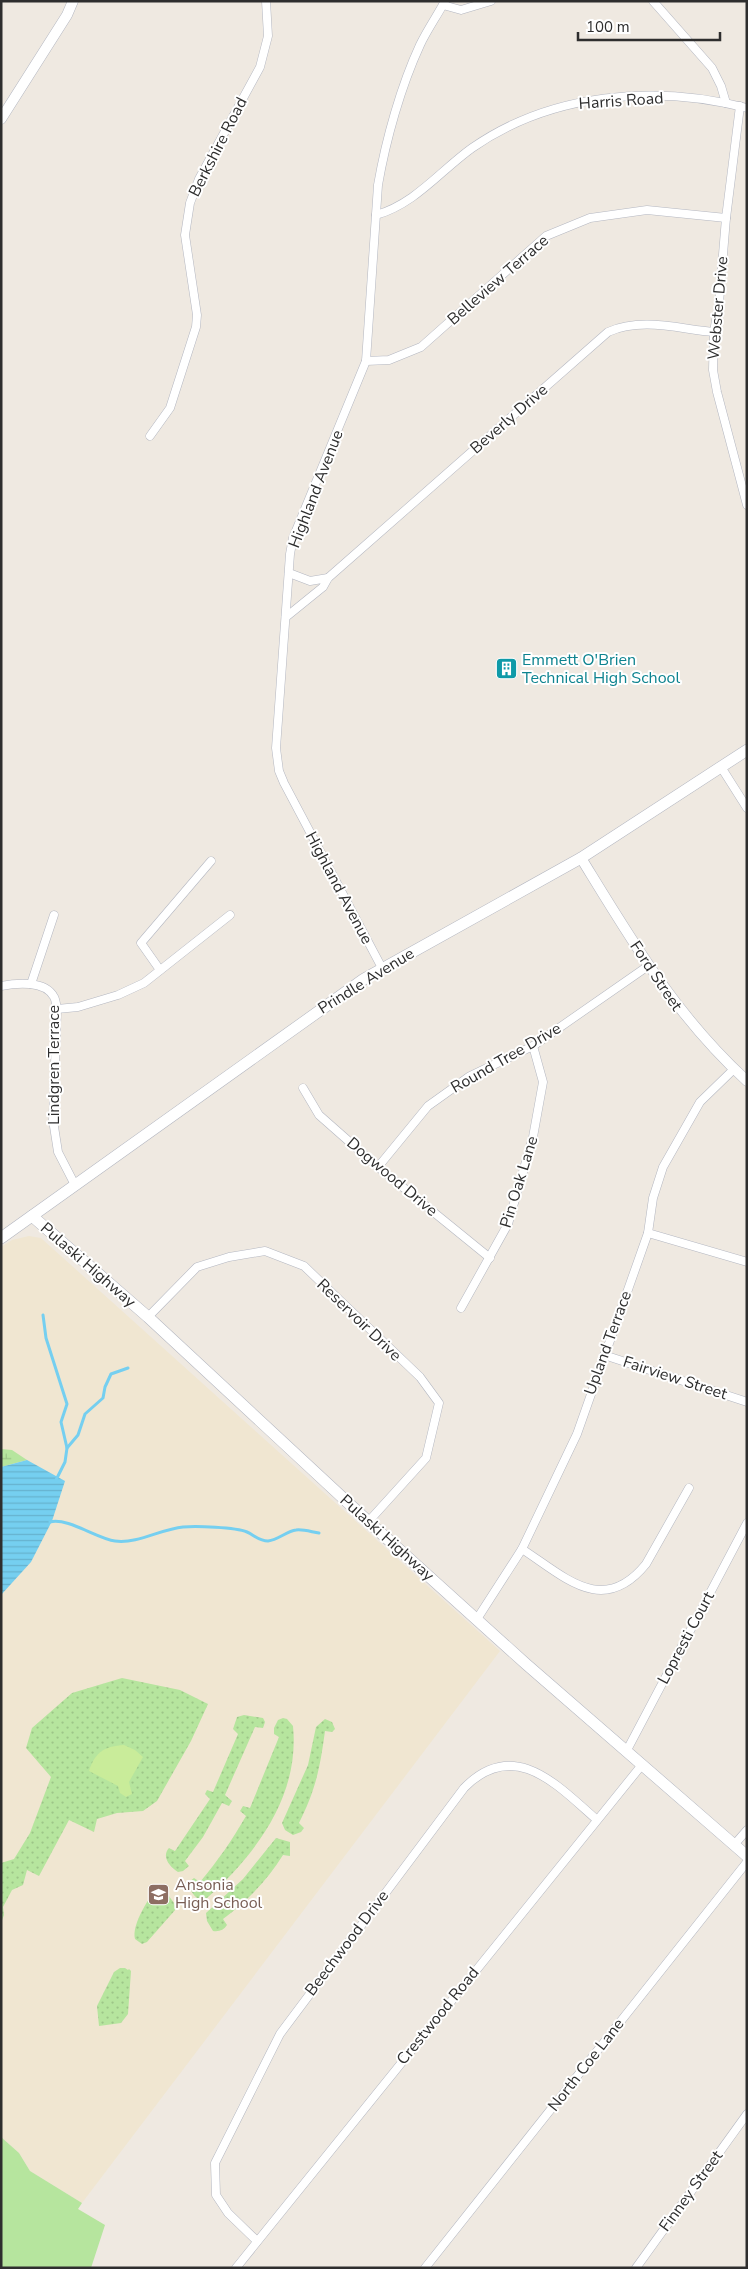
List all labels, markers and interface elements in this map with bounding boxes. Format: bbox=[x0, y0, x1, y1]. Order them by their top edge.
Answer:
scale bar bbox=[578, 10, 720, 42]
text: 100 m bbox=[586, 17, 630, 37]
street label: Harris Road bbox=[578, 87, 664, 115]
street label: Berkshire Road bbox=[183, 93, 253, 201]
street label: Belleview Terrace bbox=[443, 230, 553, 330]
street label: Webster Drive bbox=[703, 255, 733, 361]
street label: Beverly Drive bbox=[465, 379, 553, 459]
street label: Highland Avenue bbox=[283, 427, 349, 551]
place label: Emmett O'Brien Technical High School bbox=[522, 649, 680, 689]
building icon: Emmett O'Brien Technical High School bbox=[494, 657, 518, 681]
street label: Highland Avenue bbox=[300, 828, 378, 948]
street label: Ford Street bbox=[624, 937, 688, 1016]
street label: Prindle Avenue bbox=[314, 943, 418, 1019]
street label: Lindgren Terrace bbox=[43, 1005, 65, 1125]
street label: Round Tree Drive bbox=[447, 1017, 565, 1099]
street label: Dogwood Drive bbox=[342, 1132, 442, 1222]
street label: Pin Oak Lane bbox=[495, 1134, 543, 1230]
street label: Pulaski Highway bbox=[36, 1217, 141, 1313]
street label: Reservoir Drive bbox=[312, 1274, 406, 1366]
street label: Upland Terrace bbox=[579, 1288, 637, 1398]
street label: Fairview Street bbox=[620, 1351, 730, 1405]
street label: Pulaski Highway bbox=[335, 1490, 439, 1587]
street label: Lopresti Court bbox=[652, 1588, 720, 1688]
place label: Ansonia High School bbox=[175, 1874, 263, 1914]
school or university icon: Ansonia High School bbox=[147, 1882, 171, 1906]
street label: Beechwood Drive bbox=[300, 1886, 394, 2000]
street label: Crestwood Road bbox=[392, 1962, 484, 2070]
street label: North Coe Lane bbox=[543, 2014, 629, 2116]
street label: Finney Street bbox=[654, 2146, 728, 2236]

